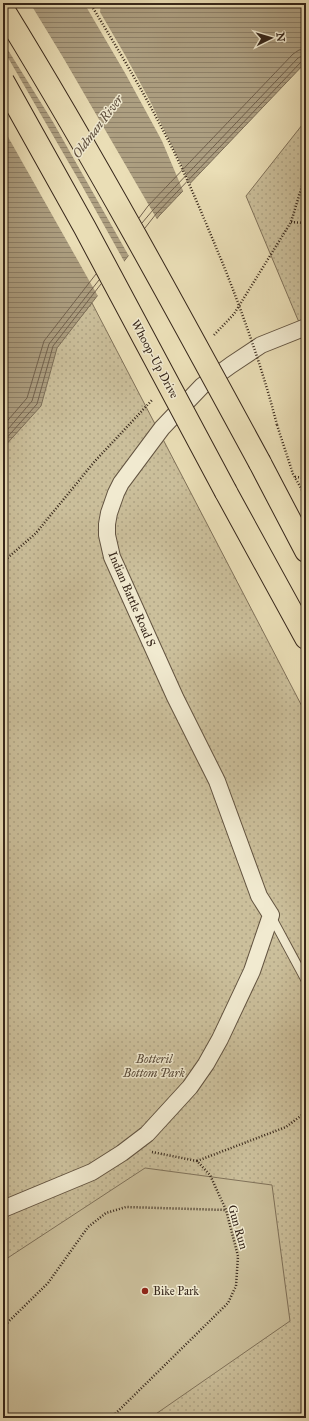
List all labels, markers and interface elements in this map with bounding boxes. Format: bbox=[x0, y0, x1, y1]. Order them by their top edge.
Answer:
north arrow bbox=[251, 18, 291, 58]
text: N bbox=[274, 32, 287, 43]
water label: Oldman River bbox=[69, 91, 127, 161]
street label: Whoop-Up Drive bbox=[128, 317, 182, 401]
street label: Indian Battle Road S bbox=[106, 549, 158, 649]
park label: Botteril Bottom Park bbox=[122, 1052, 186, 1080]
street label: Gun Run bbox=[225, 1203, 251, 1251]
place label: Bike Park bbox=[153, 1284, 199, 1298]
marker: Bike Park bbox=[140, 1286, 150, 1296]

